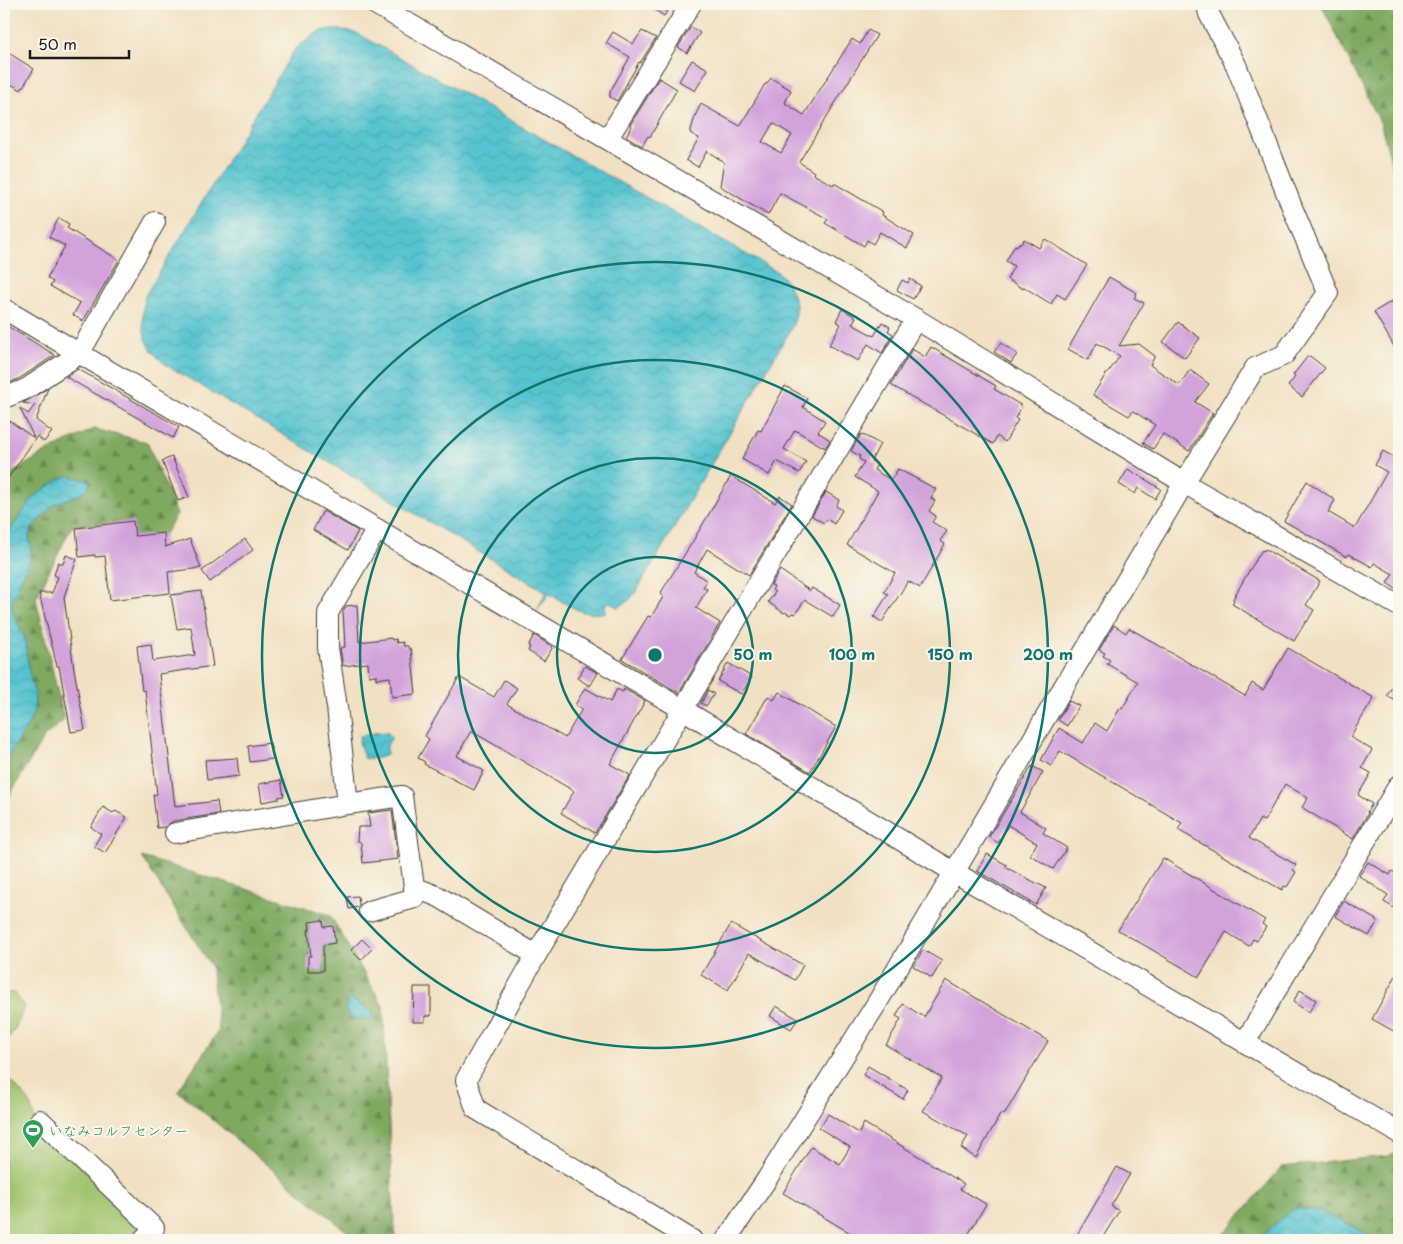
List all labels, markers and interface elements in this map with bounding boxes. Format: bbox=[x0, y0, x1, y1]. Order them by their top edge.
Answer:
scale bar bbox=[30, 28, 129, 60]
text: 50 m bbox=[38, 32, 77, 55]
text: 50 m bbox=[734, 642, 772, 665]
text: 100 m bbox=[829, 642, 875, 665]
text: 150 m bbox=[927, 642, 973, 665]
text: 200 m bbox=[1023, 642, 1073, 665]
centre of rings bbox=[646, 646, 664, 664]
sports icon: いなみコルフセンター bbox=[21, 1118, 45, 1149]
place label: いなみコルフセンター bbox=[49, 1120, 188, 1141]

